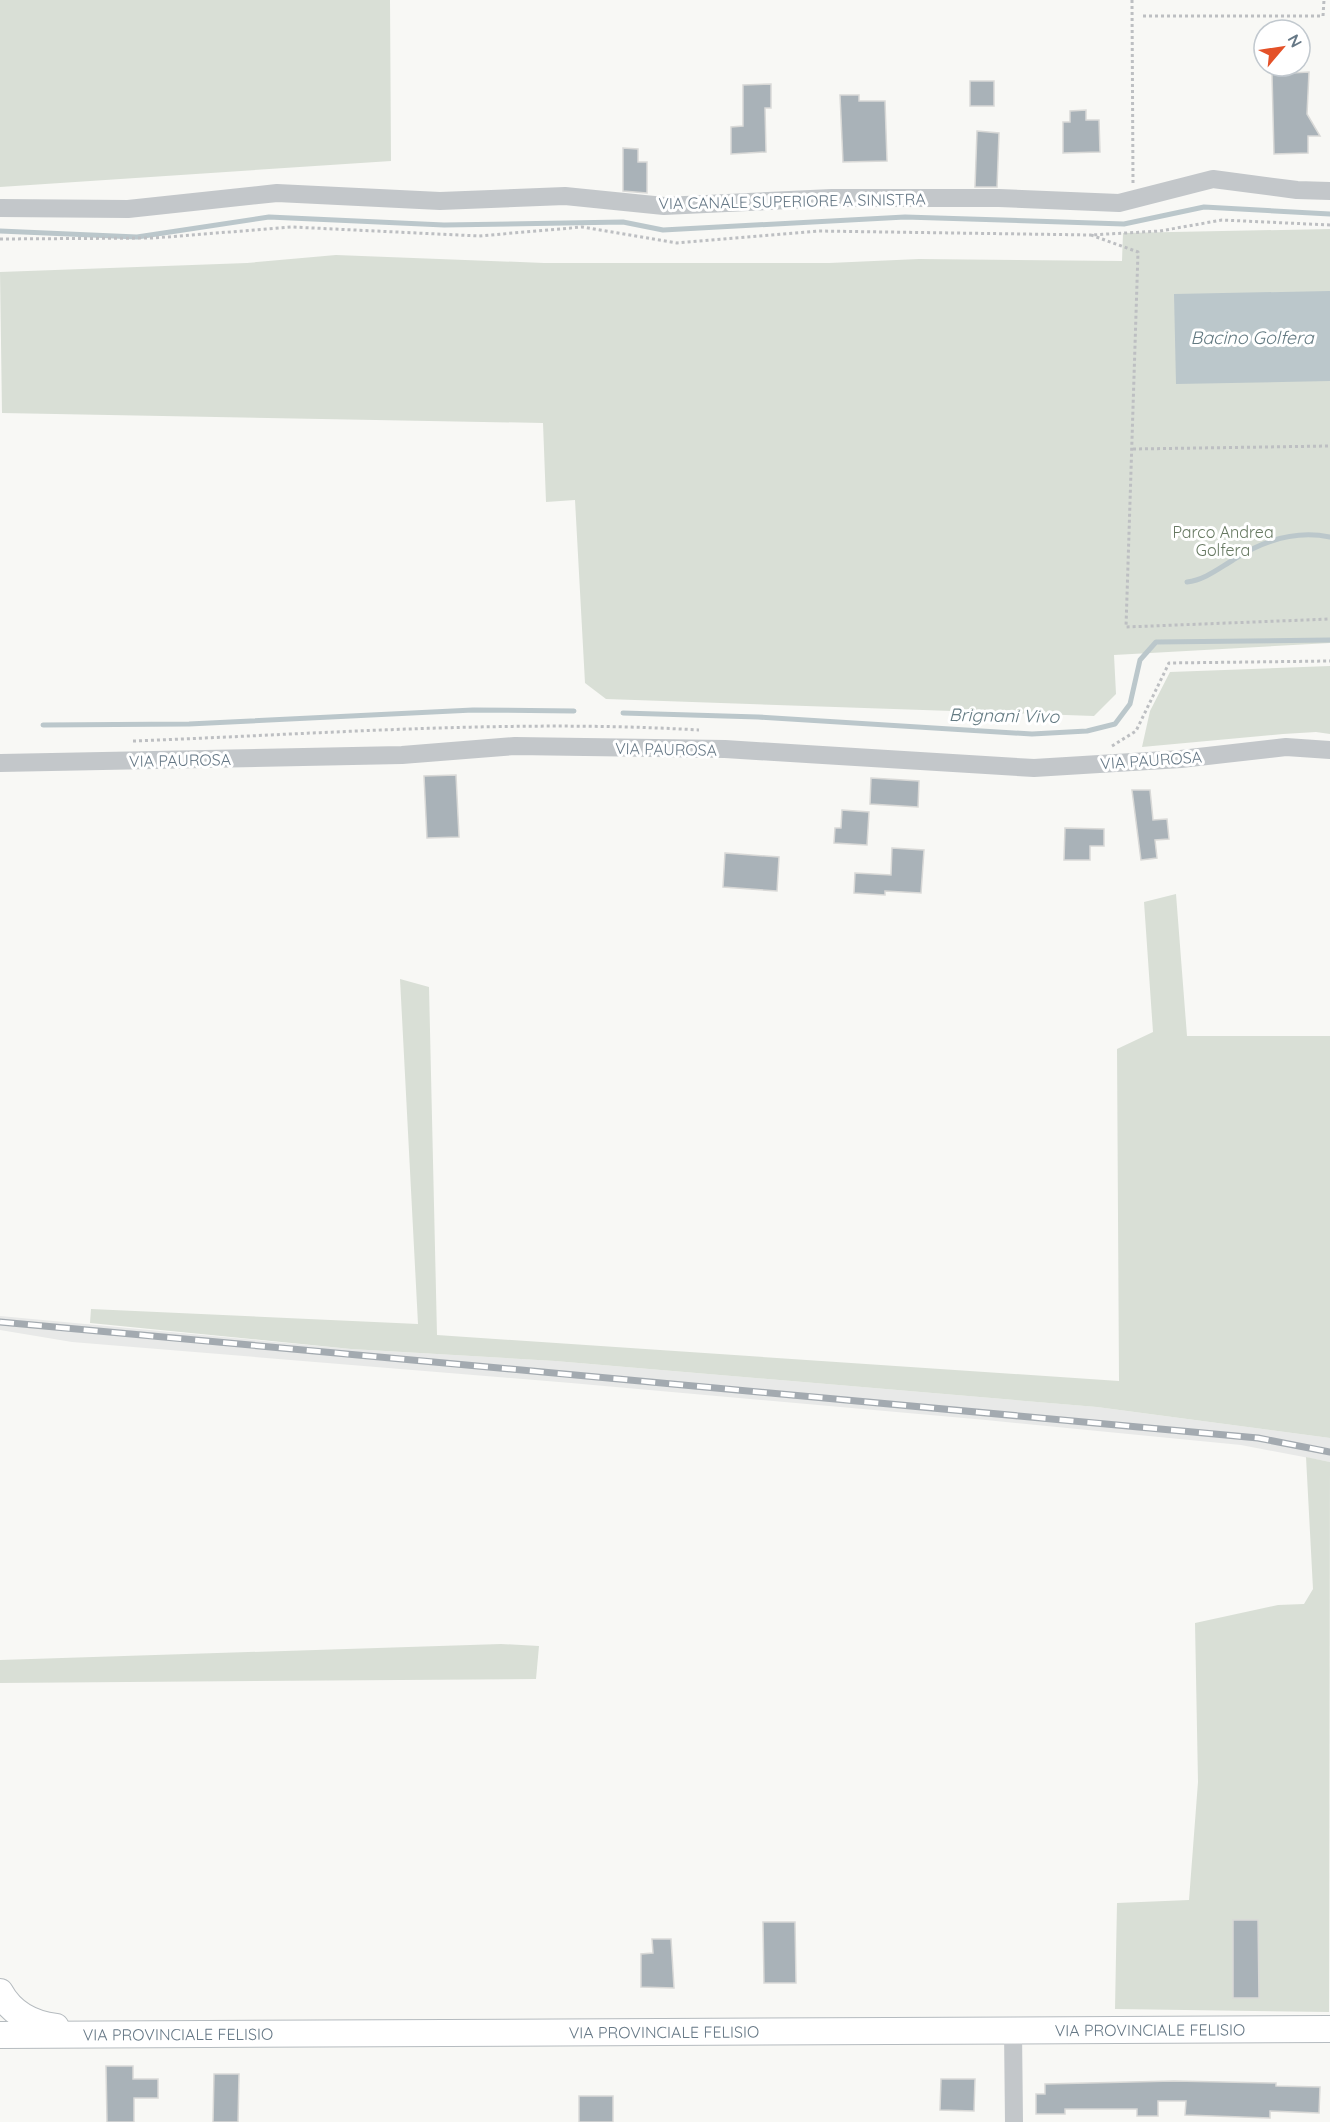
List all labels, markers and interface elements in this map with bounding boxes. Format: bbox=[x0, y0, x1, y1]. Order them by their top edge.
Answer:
north arrow bbox=[1252, 18, 1312, 78]
text: N bbox=[1284, 31, 1307, 51]
street label: VIA CANALE SUPERIORE A SINISTRA bbox=[658, 189, 926, 213]
water label: Bacino Golfera bbox=[1190, 326, 1315, 349]
park label: Parco Andrea Golfera bbox=[1172, 522, 1274, 560]
water label: Brignani Vivo bbox=[949, 703, 1060, 728]
street label: VIA PAUROSA bbox=[615, 738, 717, 760]
street label: VIA PAUROSA bbox=[1099, 746, 1203, 774]
street label: VIA PAUROSA bbox=[129, 749, 231, 771]
street label: VIA PROVINCIALE FELISIO bbox=[1055, 2019, 1245, 2040]
street label: VIA PROVINCIALE FELISIO bbox=[569, 2022, 759, 2042]
street label: VIA PROVINCIALE FELISIO bbox=[83, 2024, 273, 2045]

